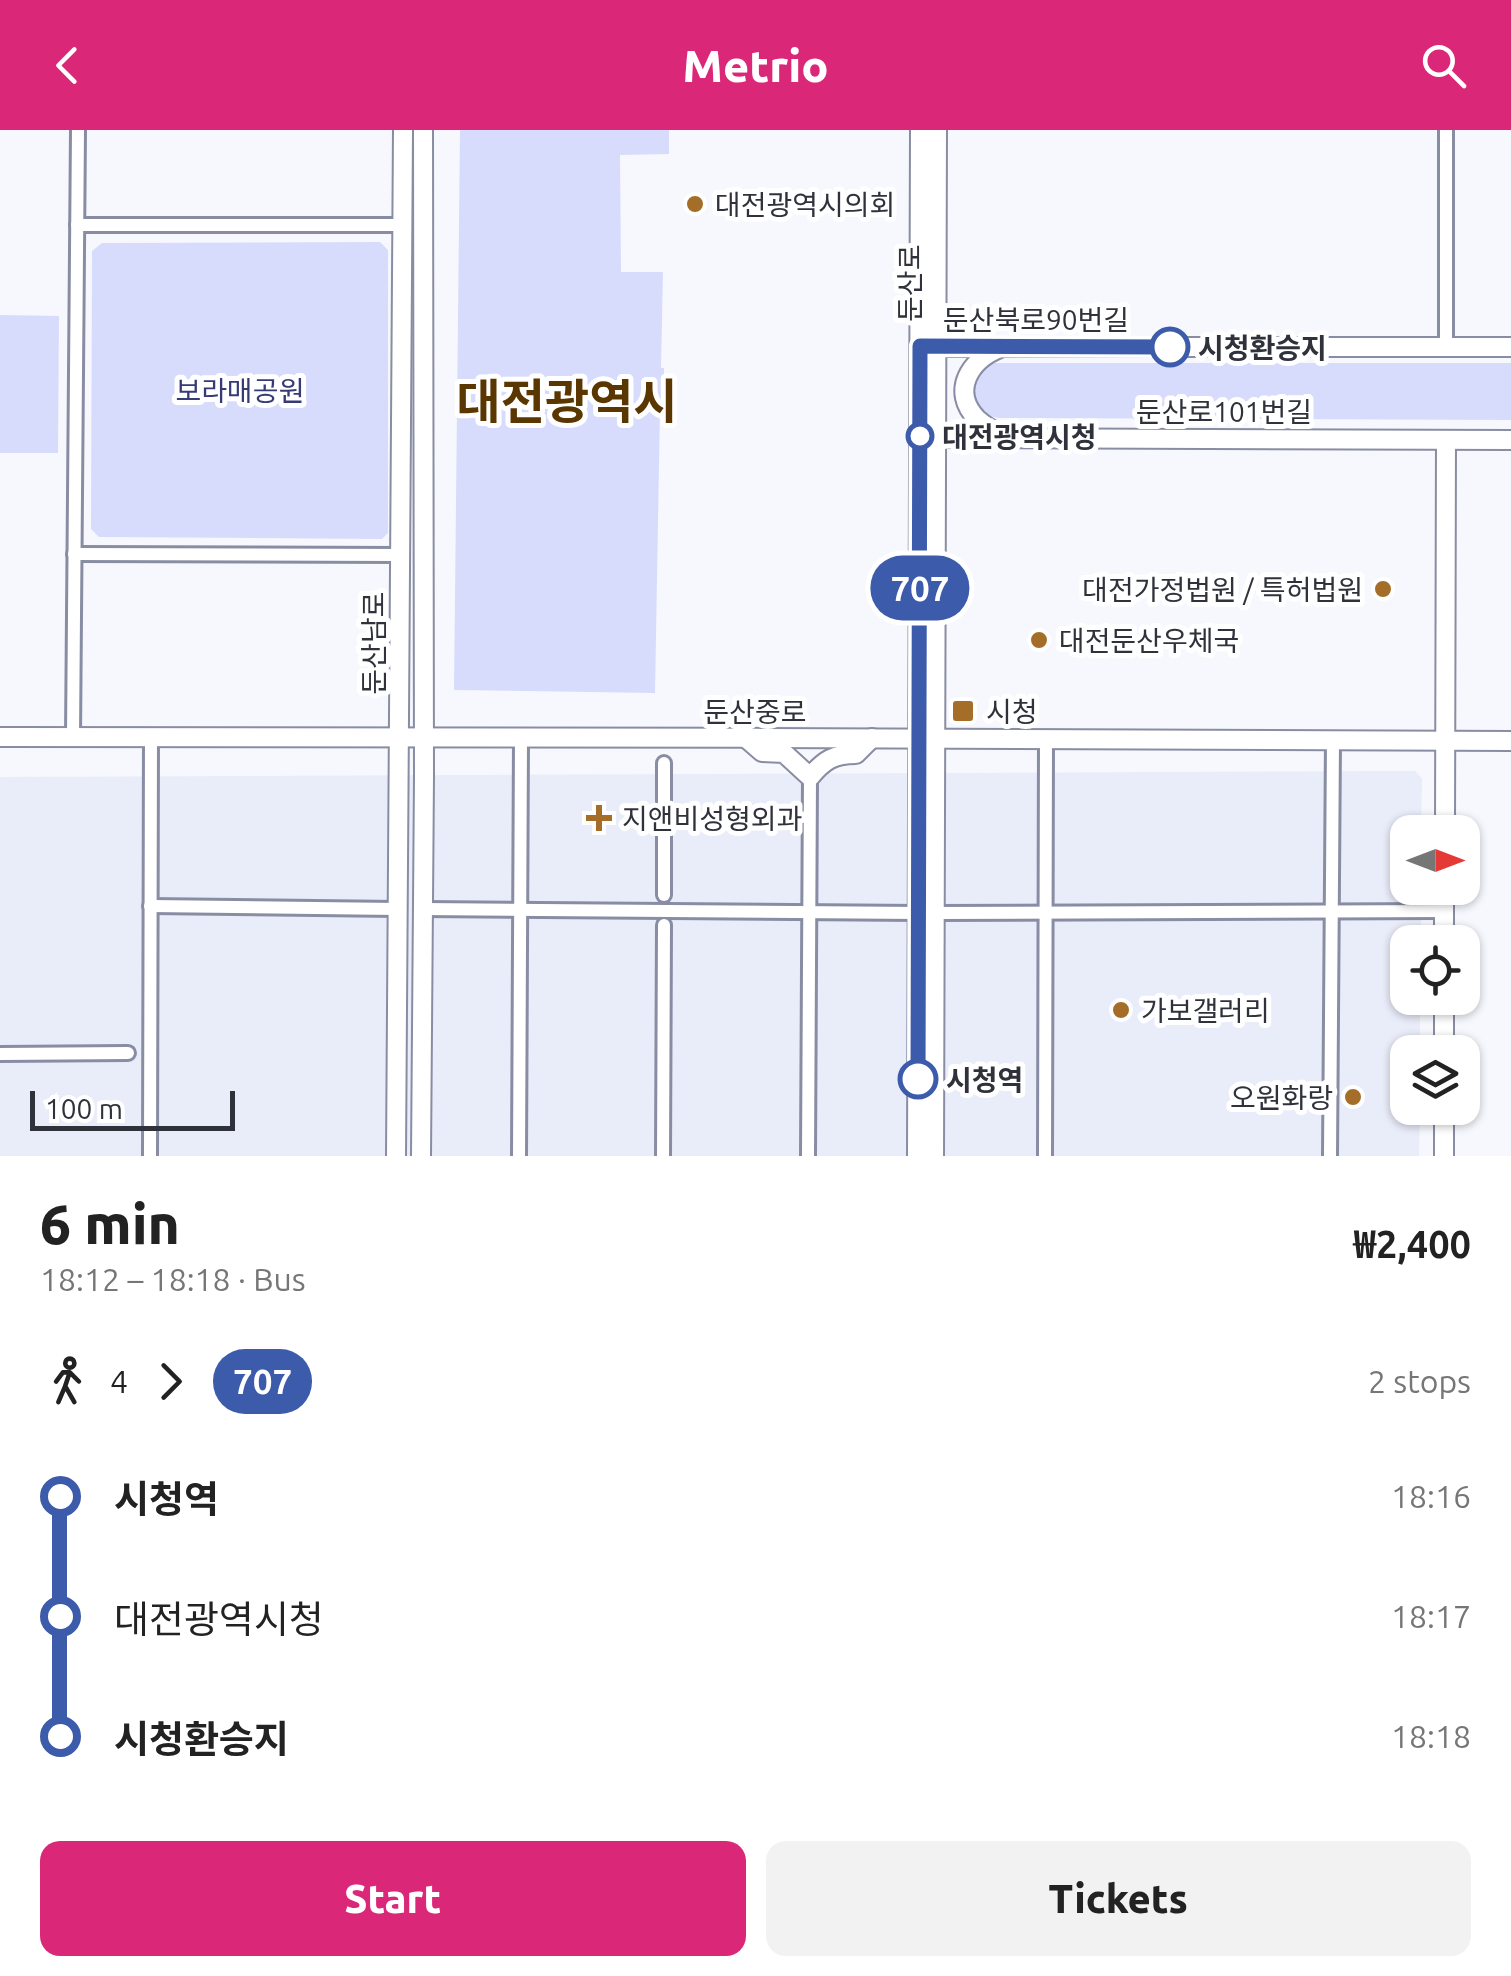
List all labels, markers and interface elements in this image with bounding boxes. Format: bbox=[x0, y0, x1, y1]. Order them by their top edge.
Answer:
icon: back bbox=[40, 38, 95, 93]
icon: search bbox=[1416, 38, 1471, 93]
text: Metrio bbox=[683, 40, 828, 91]
place label: 대전광역시의회 bbox=[715, 189, 895, 220]
marker: 대전광역시의회 bbox=[684, 193, 706, 215]
street label: 둔산로 bbox=[894, 244, 925, 322]
street label: 둔산북로90번길 bbox=[943, 304, 1129, 335]
marker: 시청환승지 bbox=[1151, 328, 1189, 366]
place label: 시청환승지 bbox=[1198, 332, 1327, 363]
district label: 대전광역시 bbox=[457, 374, 677, 428]
park label: 보라매공원 bbox=[176, 375, 304, 406]
street label: 둔산로101번길 bbox=[1136, 396, 1312, 427]
place label: 대전광역시청 bbox=[942, 421, 1097, 452]
marker: 대전광역시청 bbox=[907, 423, 933, 449]
line badge: 707 bbox=[862, 556, 978, 620]
text: 707 bbox=[890, 568, 950, 608]
place label: 대전가정법원 / 특허법원 bbox=[1082, 574, 1363, 605]
marker: 대전가정법원 / 특허법원 bbox=[1372, 578, 1394, 600]
street label: 둔산남로 bbox=[358, 591, 389, 695]
place label: 대전둔산우체국 bbox=[1059, 625, 1239, 656]
marker: 대전둔산우체국 bbox=[1028, 629, 1050, 651]
street label: 둔산중로 bbox=[703, 696, 807, 727]
place label: 시청 bbox=[986, 696, 1038, 727]
marker: 시청 bbox=[950, 698, 976, 724]
place label: 지앤비성형외과 bbox=[622, 803, 802, 834]
marker: 지앤비성형외과 bbox=[586, 805, 612, 831]
north arrow bbox=[1390, 815, 1480, 905]
map controls bbox=[1390, 815, 1480, 1125]
button: locate bbox=[1390, 925, 1480, 1015]
place label: 가보갤러리 bbox=[1141, 995, 1270, 1026]
marker: 가보갤러리 bbox=[1110, 999, 1132, 1021]
button: layers bbox=[1390, 1035, 1480, 1125]
marker: 시청역 bbox=[899, 1060, 937, 1098]
place label: 시청역 bbox=[946, 1064, 1023, 1095]
place label: 오원화랑 bbox=[1230, 1082, 1333, 1113]
scale bar bbox=[30, 1086, 235, 1130]
marker: 오원화랑 bbox=[1342, 1086, 1364, 1108]
text: 100 m bbox=[45, 1093, 123, 1124]
text: 6 min bbox=[40, 1193, 180, 1254]
text: ₩2,400 bbox=[1354, 1223, 1471, 1265]
text: 18:12 – 18:18 · Bus bbox=[40, 1261, 306, 1297]
icon: walk bbox=[40, 1354, 95, 1409]
icon: forward bbox=[143, 1354, 198, 1409]
text: 707 bbox=[233, 1361, 292, 1401]
text: 4 bbox=[110, 1363, 128, 1399]
text: 2 stops bbox=[1368, 1363, 1471, 1399]
text: 시청역 bbox=[114, 1478, 219, 1520]
text: 18:16 bbox=[1391, 1478, 1471, 1514]
text: 대전광역시청 bbox=[114, 1598, 324, 1640]
text: 18:17 bbox=[1391, 1598, 1471, 1634]
text: 시청환승지 bbox=[114, 1718, 289, 1760]
text: 18:18 bbox=[1391, 1718, 1471, 1754]
button: Start bbox=[40, 1841, 746, 1956]
button: Tickets bbox=[766, 1841, 1471, 1956]

